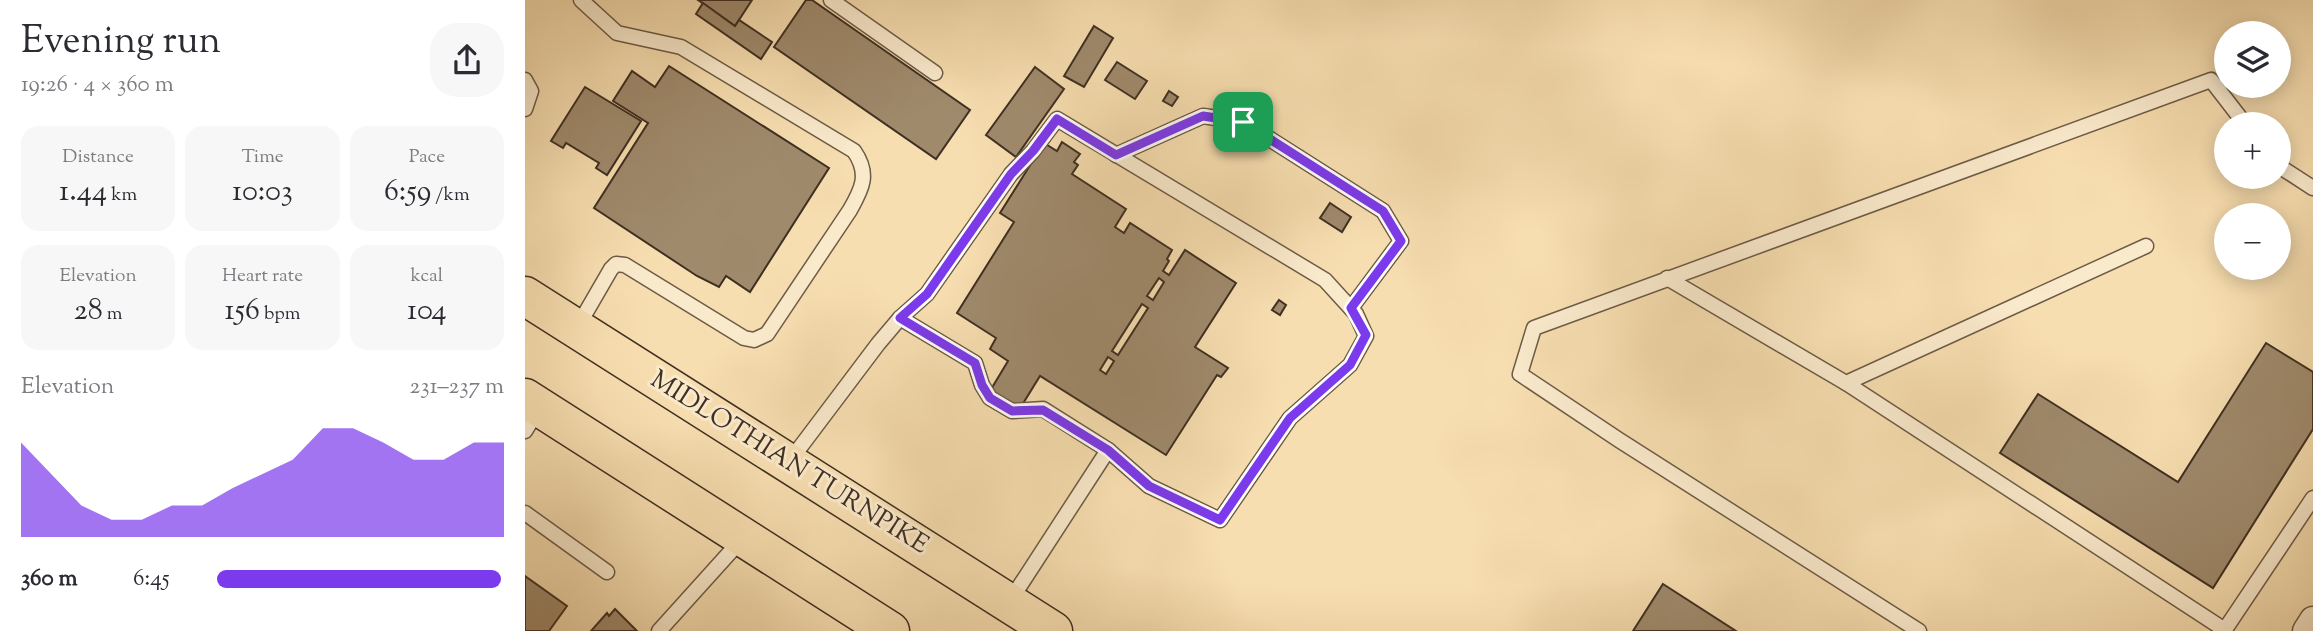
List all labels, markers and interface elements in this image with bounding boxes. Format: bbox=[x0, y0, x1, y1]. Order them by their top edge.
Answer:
text: Evening run bbox=[21, 16, 221, 70]
map controls bbox=[2214, 21, 2291, 280]
button: layers bbox=[2214, 21, 2291, 98]
button: share bbox=[430, 23, 504, 97]
text: 19:26 · 4 × 360 m bbox=[21, 69, 174, 102]
pin bbox=[1213, 92, 1273, 152]
icon: arrive bbox=[1224, 103, 1262, 141]
button: + bbox=[2214, 112, 2291, 189]
text: Distance bbox=[62, 144, 134, 171]
text: Time bbox=[241, 144, 284, 171]
text: Pace bbox=[409, 144, 445, 171]
text: 1.44 bbox=[59, 171, 107, 214]
text: 10:03 bbox=[232, 171, 293, 214]
text: 6:59 bbox=[384, 171, 431, 214]
text: km bbox=[107, 182, 137, 209]
text: /km bbox=[431, 182, 470, 209]
button: − bbox=[2214, 203, 2291, 280]
text: Elevation bbox=[60, 263, 137, 290]
text: Heart rate bbox=[222, 263, 303, 290]
text: kcal bbox=[410, 263, 443, 290]
text: 28 bbox=[74, 290, 103, 333]
text: 156 bbox=[225, 290, 260, 333]
text: 104 bbox=[407, 290, 447, 333]
text: m bbox=[103, 301, 123, 328]
text: bpm bbox=[260, 301, 300, 328]
street label: MIDLOTHIAN TURNPIKE bbox=[643, 362, 936, 564]
text: Elevation bbox=[21, 371, 114, 404]
text: 231–237 m bbox=[410, 371, 504, 404]
text: 360 m bbox=[21, 563, 78, 596]
text: 6:45 bbox=[133, 563, 170, 596]

